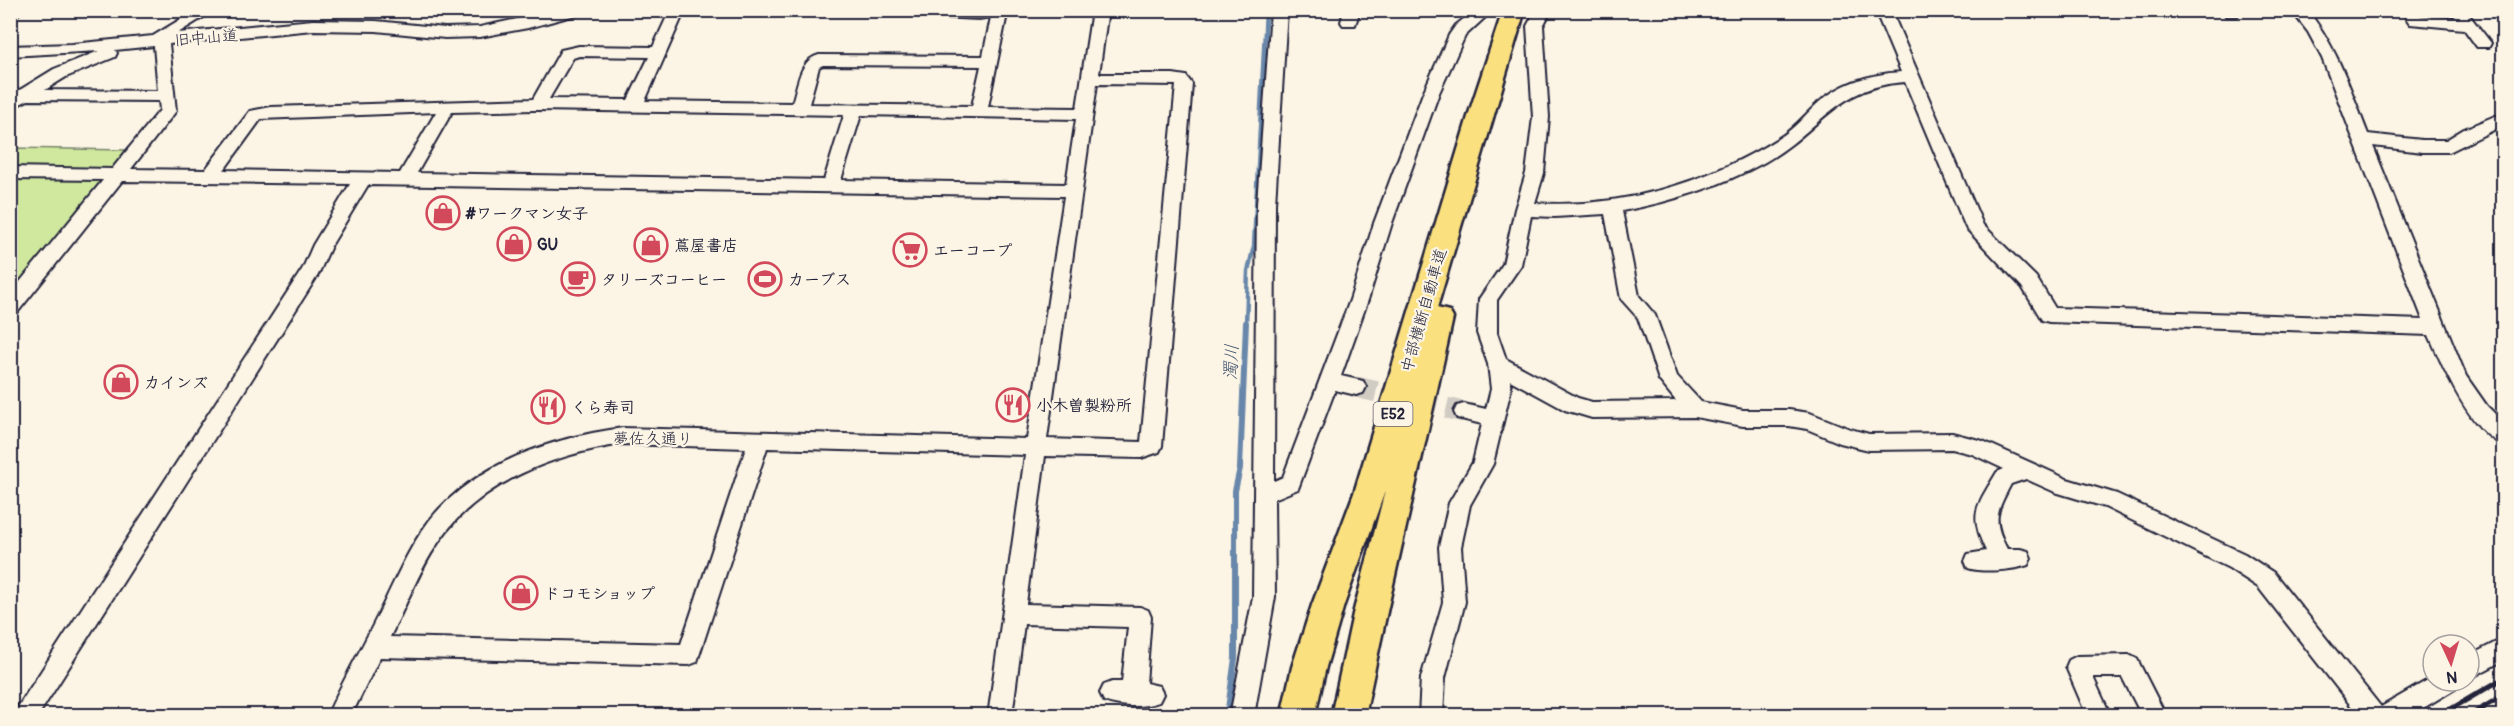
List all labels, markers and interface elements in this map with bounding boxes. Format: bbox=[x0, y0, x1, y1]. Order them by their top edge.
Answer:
street label: 旧中山道 bbox=[173, 25, 239, 51]
shop icon: #ワークマン女子 bbox=[425, 195, 461, 231]
place label: #ワークマン女子 bbox=[465, 204, 588, 224]
shop icon: GU bbox=[496, 226, 532, 262]
shop icon: 蔦屋書店 bbox=[633, 227, 669, 263]
supermarket icon: エーコープ bbox=[892, 232, 928, 268]
place label: GU bbox=[537, 235, 559, 255]
place label: 蔦屋書店 bbox=[674, 236, 738, 256]
place label: エーコープ bbox=[933, 241, 1012, 261]
street label: 中部横断自動車道 bbox=[1397, 246, 1451, 375]
cafe icon: タリーズコーヒー bbox=[560, 261, 596, 297]
sports icon: カーブス bbox=[747, 261, 783, 297]
place label: タリーズコーヒー bbox=[601, 270, 727, 290]
place label: カーブス bbox=[788, 270, 851, 290]
water label: 濁川 bbox=[1219, 343, 1244, 381]
shop icon: カインズ bbox=[103, 364, 139, 400]
place label: カインズ bbox=[144, 373, 208, 393]
restaurant icon: 小木曽製粉所 bbox=[995, 387, 1031, 423]
restaurant icon: くら寿司 bbox=[530, 389, 566, 425]
place label: 小木曽製粉所 bbox=[1036, 396, 1132, 416]
place label: くら寿司 bbox=[571, 398, 635, 418]
road number: E52 bbox=[1374, 402, 1412, 426]
street label: 夢佐久通り bbox=[613, 429, 693, 449]
shop icon: ドコモショップ bbox=[503, 575, 539, 611]
place label: ドコモショップ bbox=[544, 584, 655, 604]
north arrow bbox=[2421, 633, 2481, 693]
text: N bbox=[2446, 667, 2458, 687]

